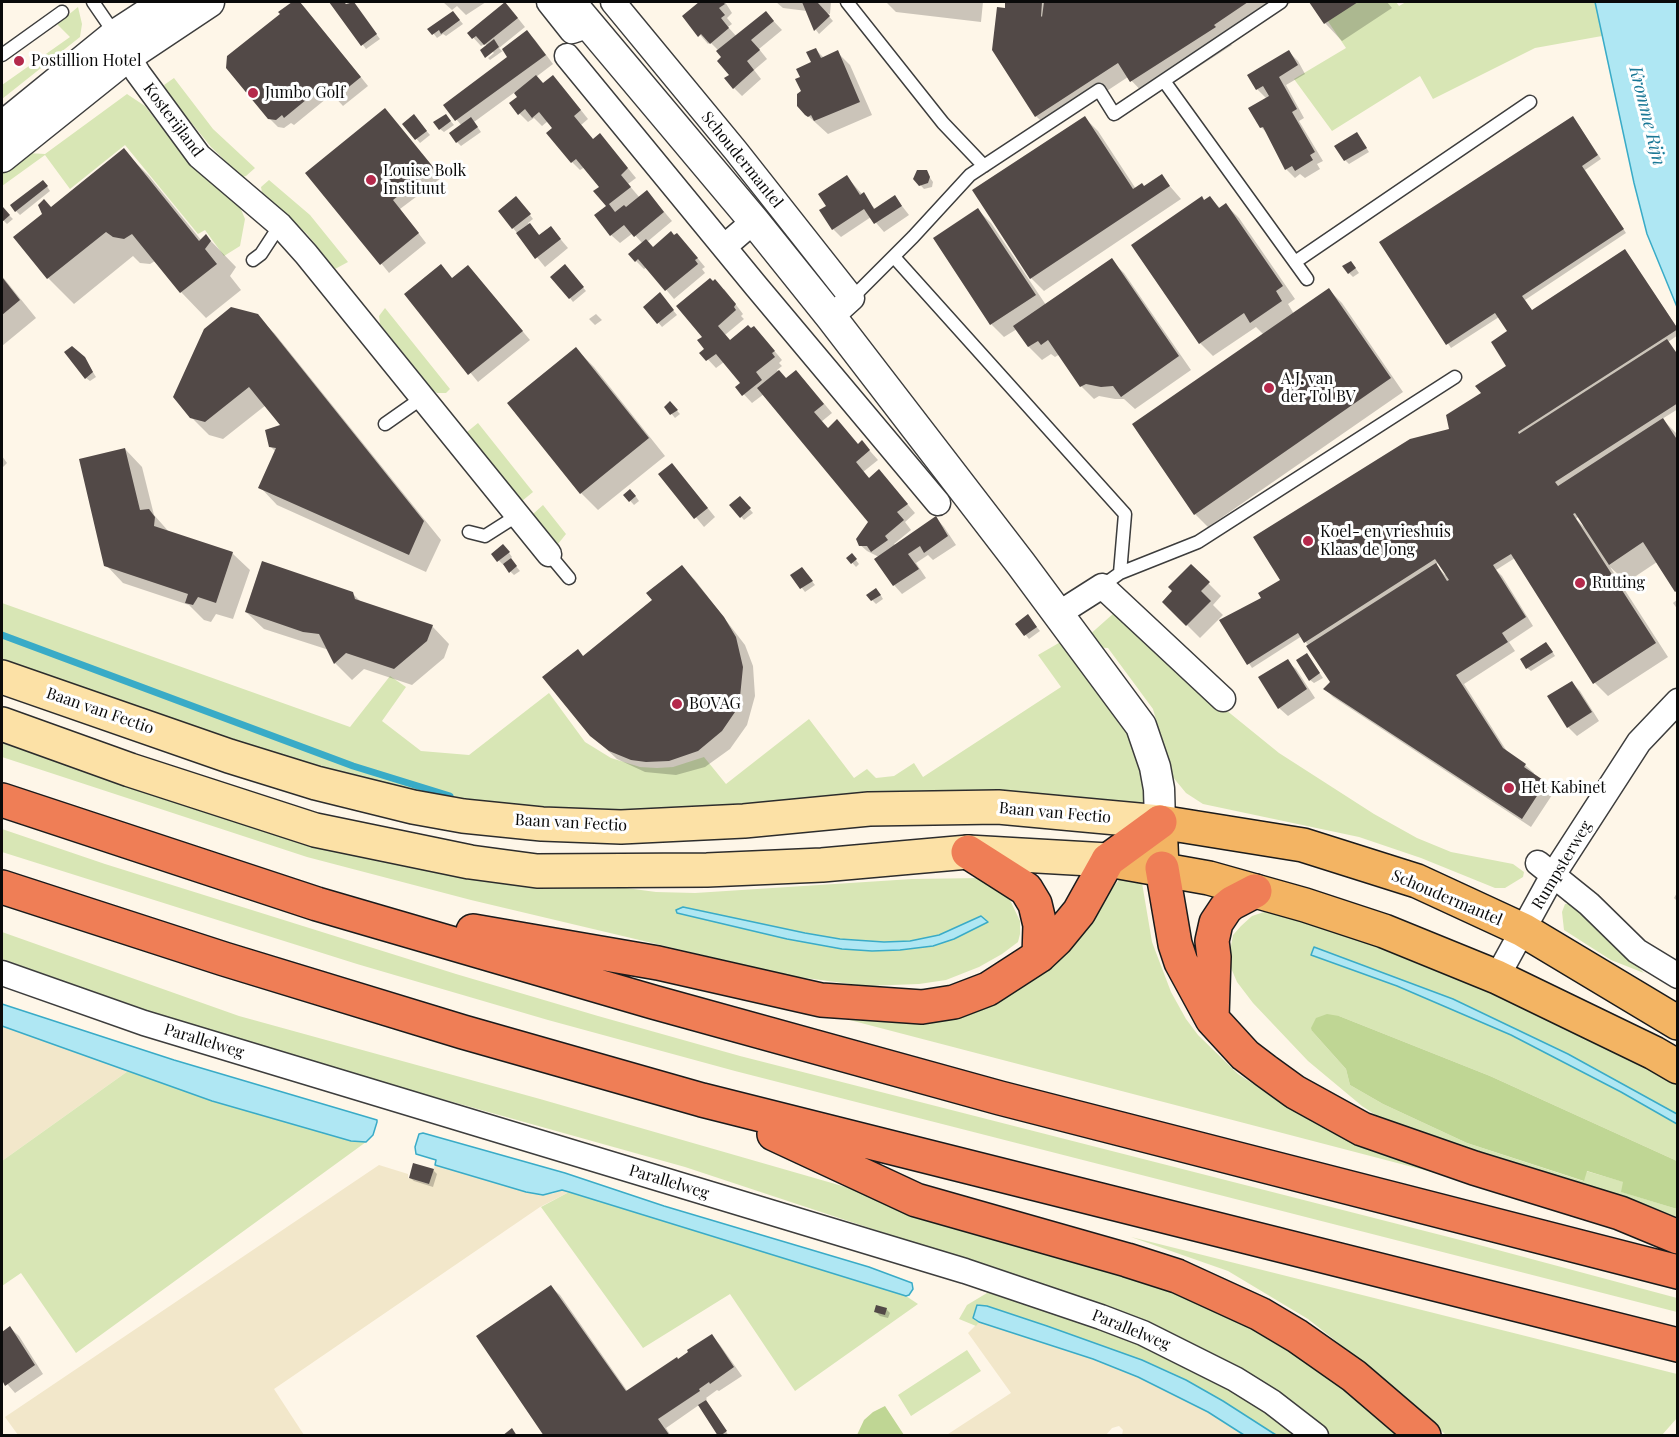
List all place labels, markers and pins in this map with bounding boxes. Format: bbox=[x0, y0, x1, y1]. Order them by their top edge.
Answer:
place label: Postillion Hotel bbox=[31, 51, 142, 71]
marker: Postillion Hotel bbox=[12, 54, 26, 68]
place label: Jumbo Golf bbox=[265, 83, 345, 103]
marker: Jumbo Golf bbox=[246, 86, 260, 100]
place label: Louise Bolk Instituut bbox=[383, 161, 466, 199]
marker: Louise Bolk Instituut bbox=[364, 173, 378, 187]
place label: A.J. van der Tol BV bbox=[1281, 369, 1356, 407]
marker: A.J. van der Tol BV bbox=[1262, 381, 1276, 395]
place label: Koel- en vrieshuis Klaas de Jong bbox=[1320, 522, 1451, 560]
marker: Koel- en vrieshuis Klaas de Jong bbox=[1301, 534, 1315, 548]
place label: Rutting bbox=[1592, 573, 1645, 593]
marker: Rutting bbox=[1573, 576, 1587, 590]
place label: BOVAG bbox=[689, 694, 741, 714]
marker: BOVAG bbox=[670, 697, 684, 711]
place label: Het Kabinet bbox=[1521, 778, 1606, 798]
marker: Het Kabinet bbox=[1502, 781, 1516, 795]

